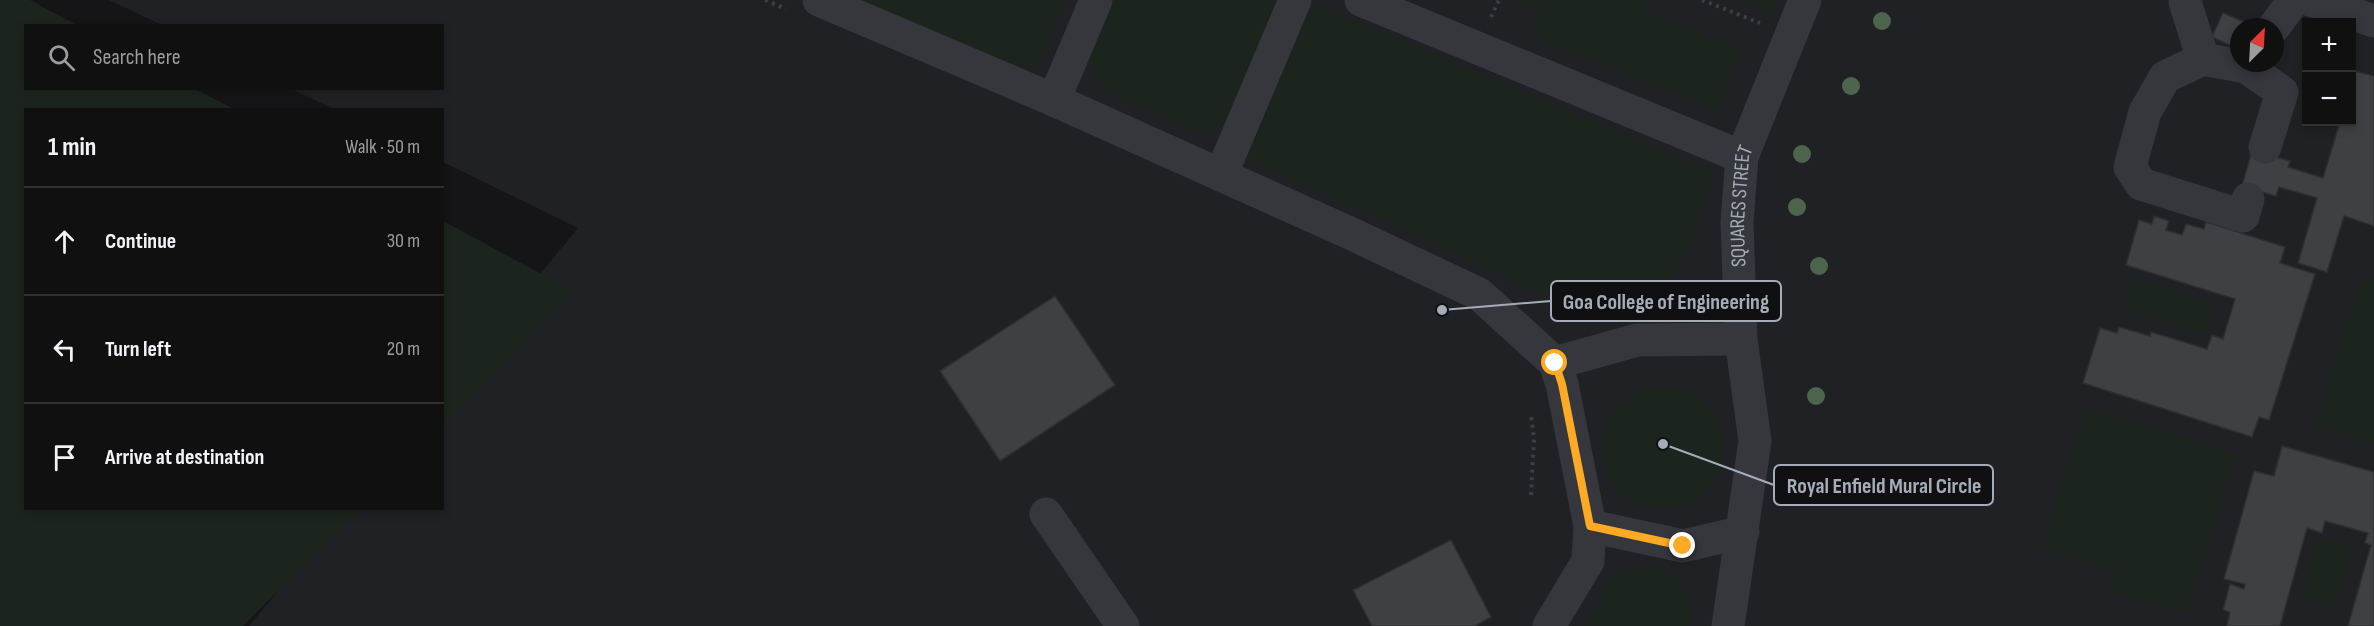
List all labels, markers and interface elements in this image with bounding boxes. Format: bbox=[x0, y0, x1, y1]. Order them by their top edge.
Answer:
north arrow bbox=[2230, 18, 2284, 72]
map controls bbox=[2302, 18, 2356, 126]
button: + bbox=[2302, 18, 2356, 72]
search box bbox=[24, 24, 444, 90]
icon: search bbox=[45, 41, 78, 74]
text: Search here bbox=[93, 44, 180, 71]
button: − bbox=[2302, 72, 2356, 126]
text: 1 min bbox=[48, 132, 96, 163]
text: Walk · 50 m bbox=[345, 135, 420, 159]
street label: SQUARES STREET bbox=[1725, 141, 1759, 267]
icon: ahead bbox=[48, 225, 81, 258]
text: Continue bbox=[105, 228, 176, 255]
text: 30 m bbox=[387, 229, 420, 253]
callout: Goa College of Engineering bbox=[1551, 281, 1781, 321]
text: Goa College of Engineering bbox=[1563, 289, 1769, 316]
icon: left bbox=[48, 333, 81, 366]
text: Turn left bbox=[105, 336, 171, 363]
text: 20 m bbox=[387, 337, 420, 361]
route start bbox=[1541, 349, 1567, 375]
icon: arrive bbox=[48, 441, 81, 474]
text: Arrive at destination bbox=[105, 444, 264, 471]
callout: Royal Enfield Mural Circle bbox=[1774, 465, 1993, 505]
text: Royal Enfield Mural Circle bbox=[1787, 473, 1981, 500]
route end bbox=[1669, 532, 1695, 558]

